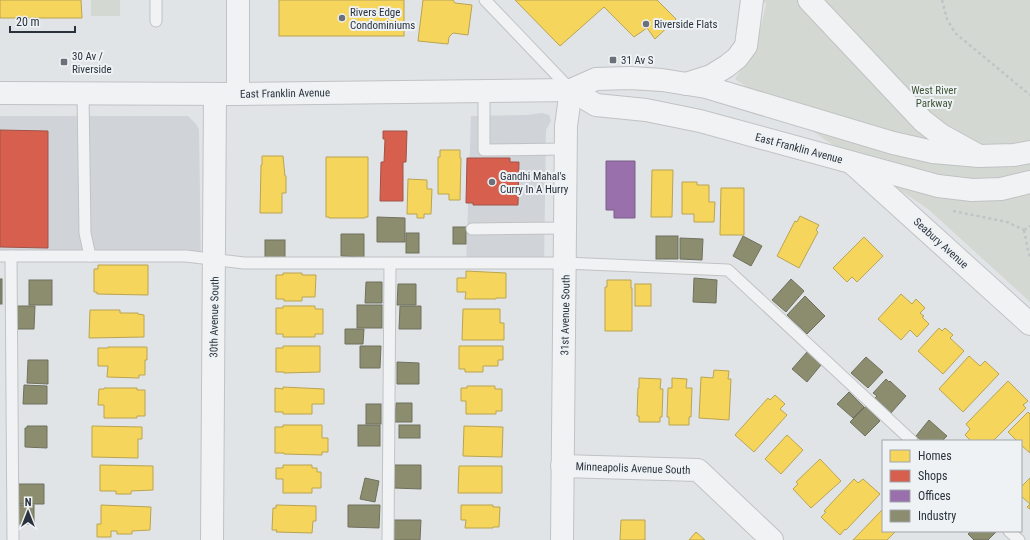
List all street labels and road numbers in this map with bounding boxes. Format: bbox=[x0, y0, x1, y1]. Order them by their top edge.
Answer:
street label: East Franklin Avenue bbox=[240, 86, 330, 101]
street label: East Franklin Avenue bbox=[754, 131, 844, 166]
street label: Seabury Avenue bbox=[911, 215, 971, 271]
street label: 31st Avenue South bbox=[558, 274, 573, 356]
street label: 30th Avenue South bbox=[207, 276, 222, 358]
street label: Minneapolis Avenue South bbox=[575, 460, 691, 477]

